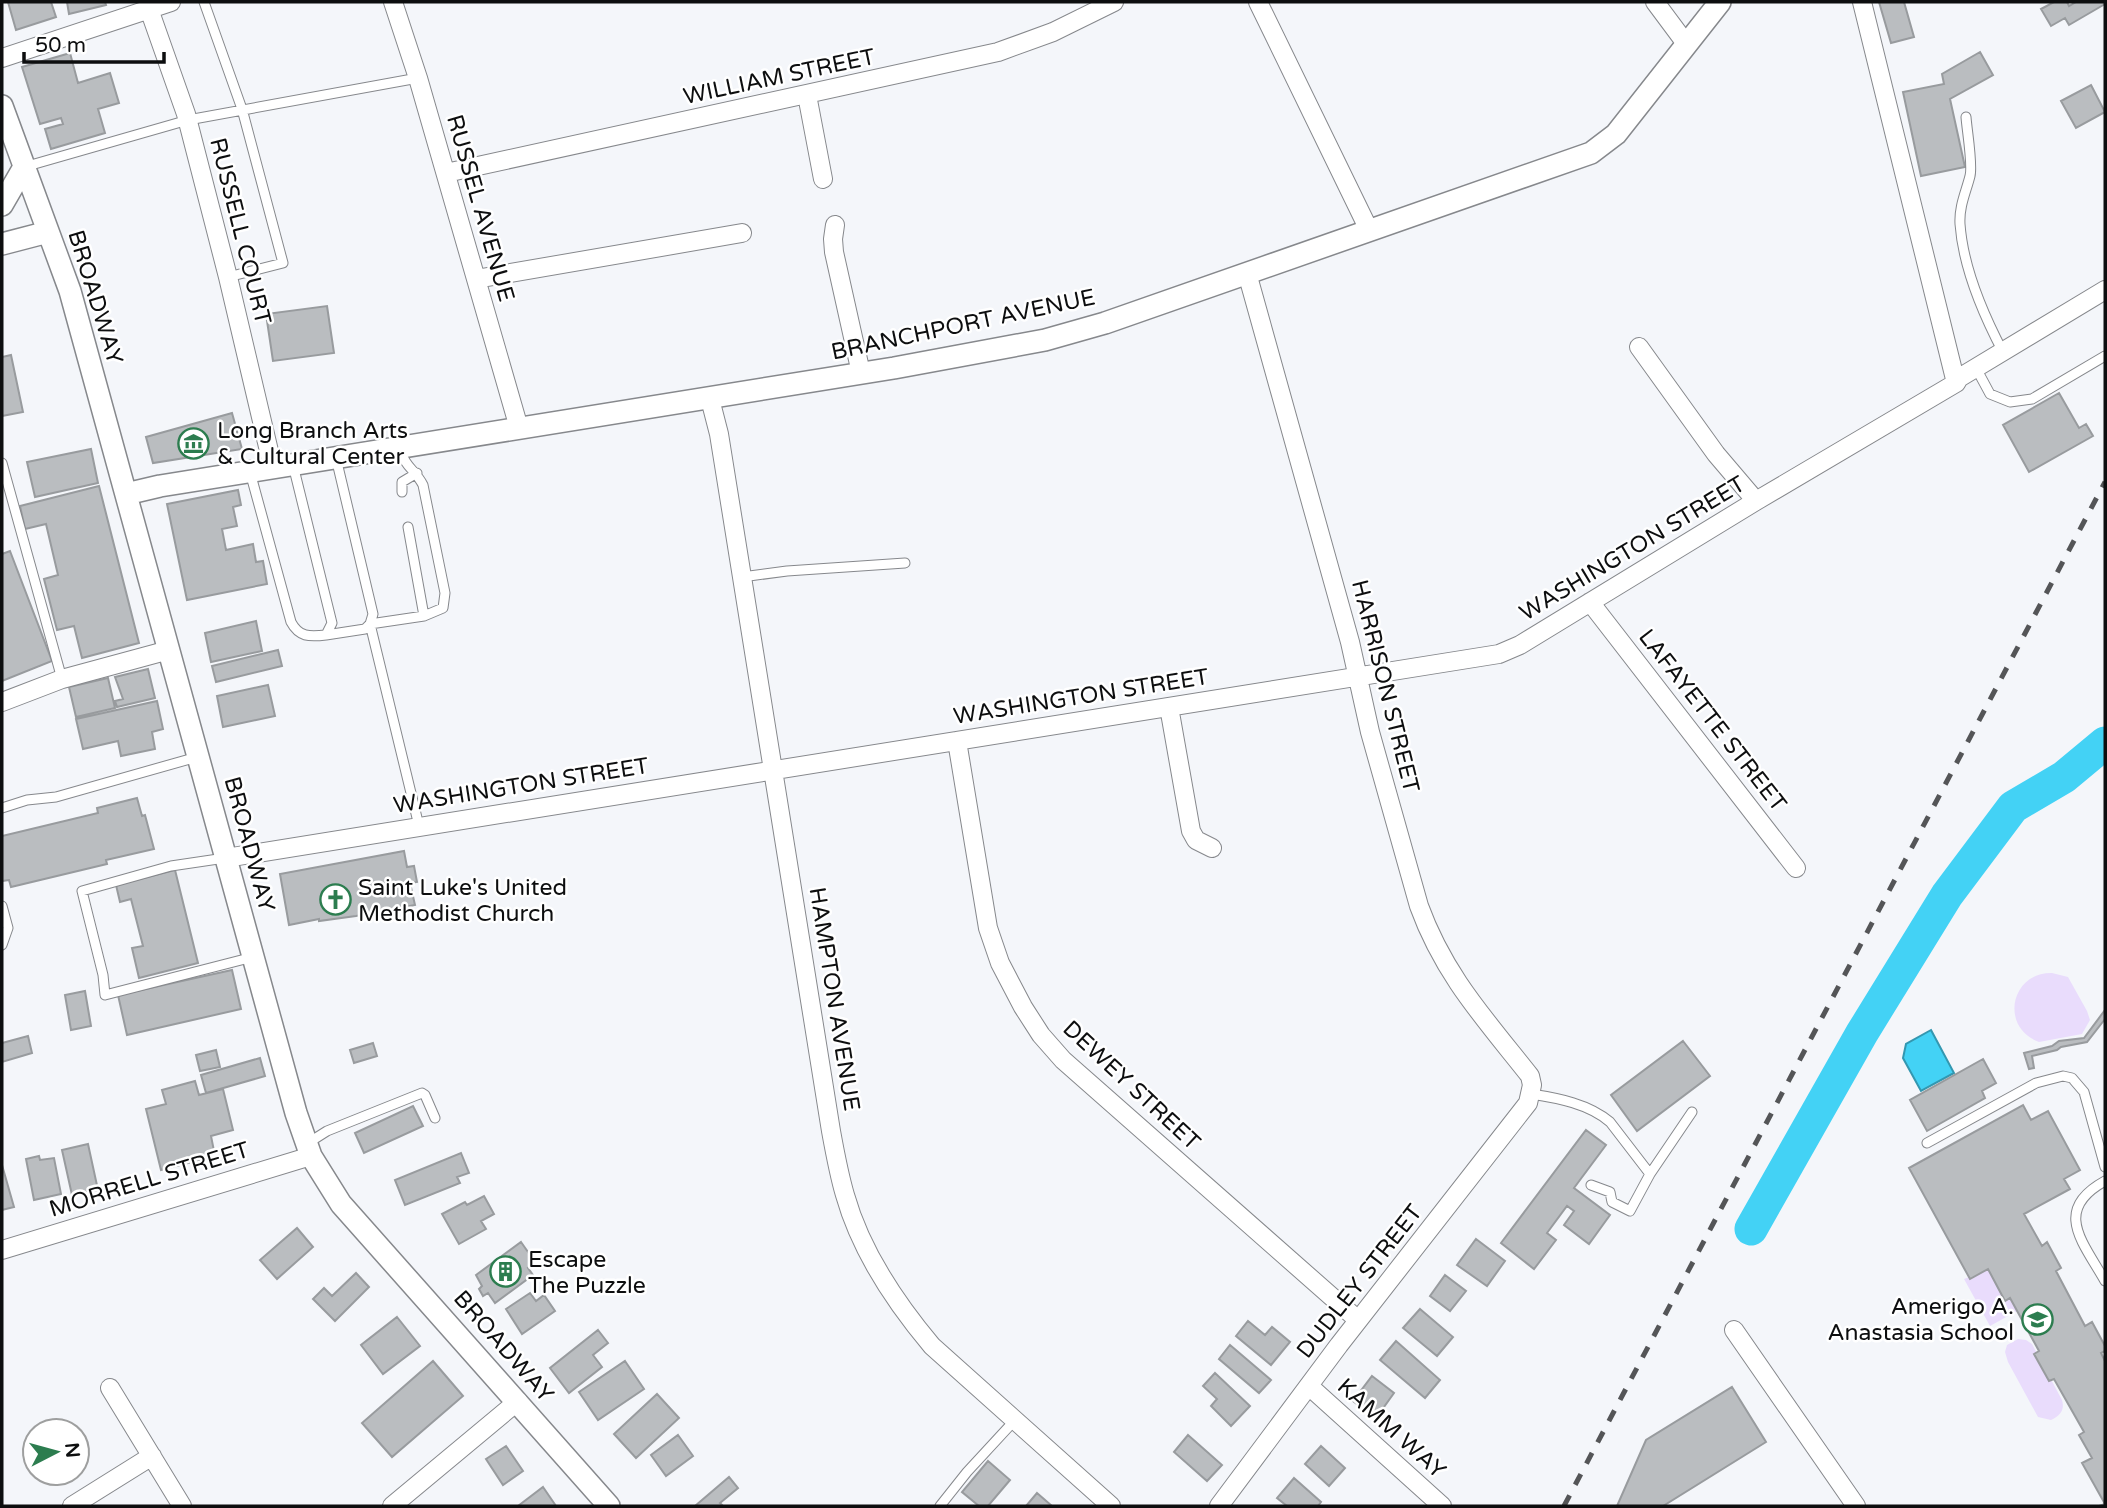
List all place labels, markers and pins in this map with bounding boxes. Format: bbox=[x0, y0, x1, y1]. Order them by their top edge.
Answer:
place label: Long Branch Arts & Cultural Center bbox=[217, 417, 408, 471]
museum icon: Long Branch Arts & Cultural Center bbox=[177, 426, 211, 460]
place label: Saint Luke's United Methodist Church bbox=[358, 874, 567, 928]
church icon: Saint Luke's United Methodist Church bbox=[318, 883, 352, 917]
place label: Escape The Puzzle bbox=[528, 1246, 646, 1300]
building icon: Escape The Puzzle bbox=[488, 1255, 522, 1289]
place label: Amerigo A. Anastasia School bbox=[1828, 1293, 2014, 1347]
school or university icon: Amerigo A. Anastasia School bbox=[2020, 1302, 2054, 1336]

